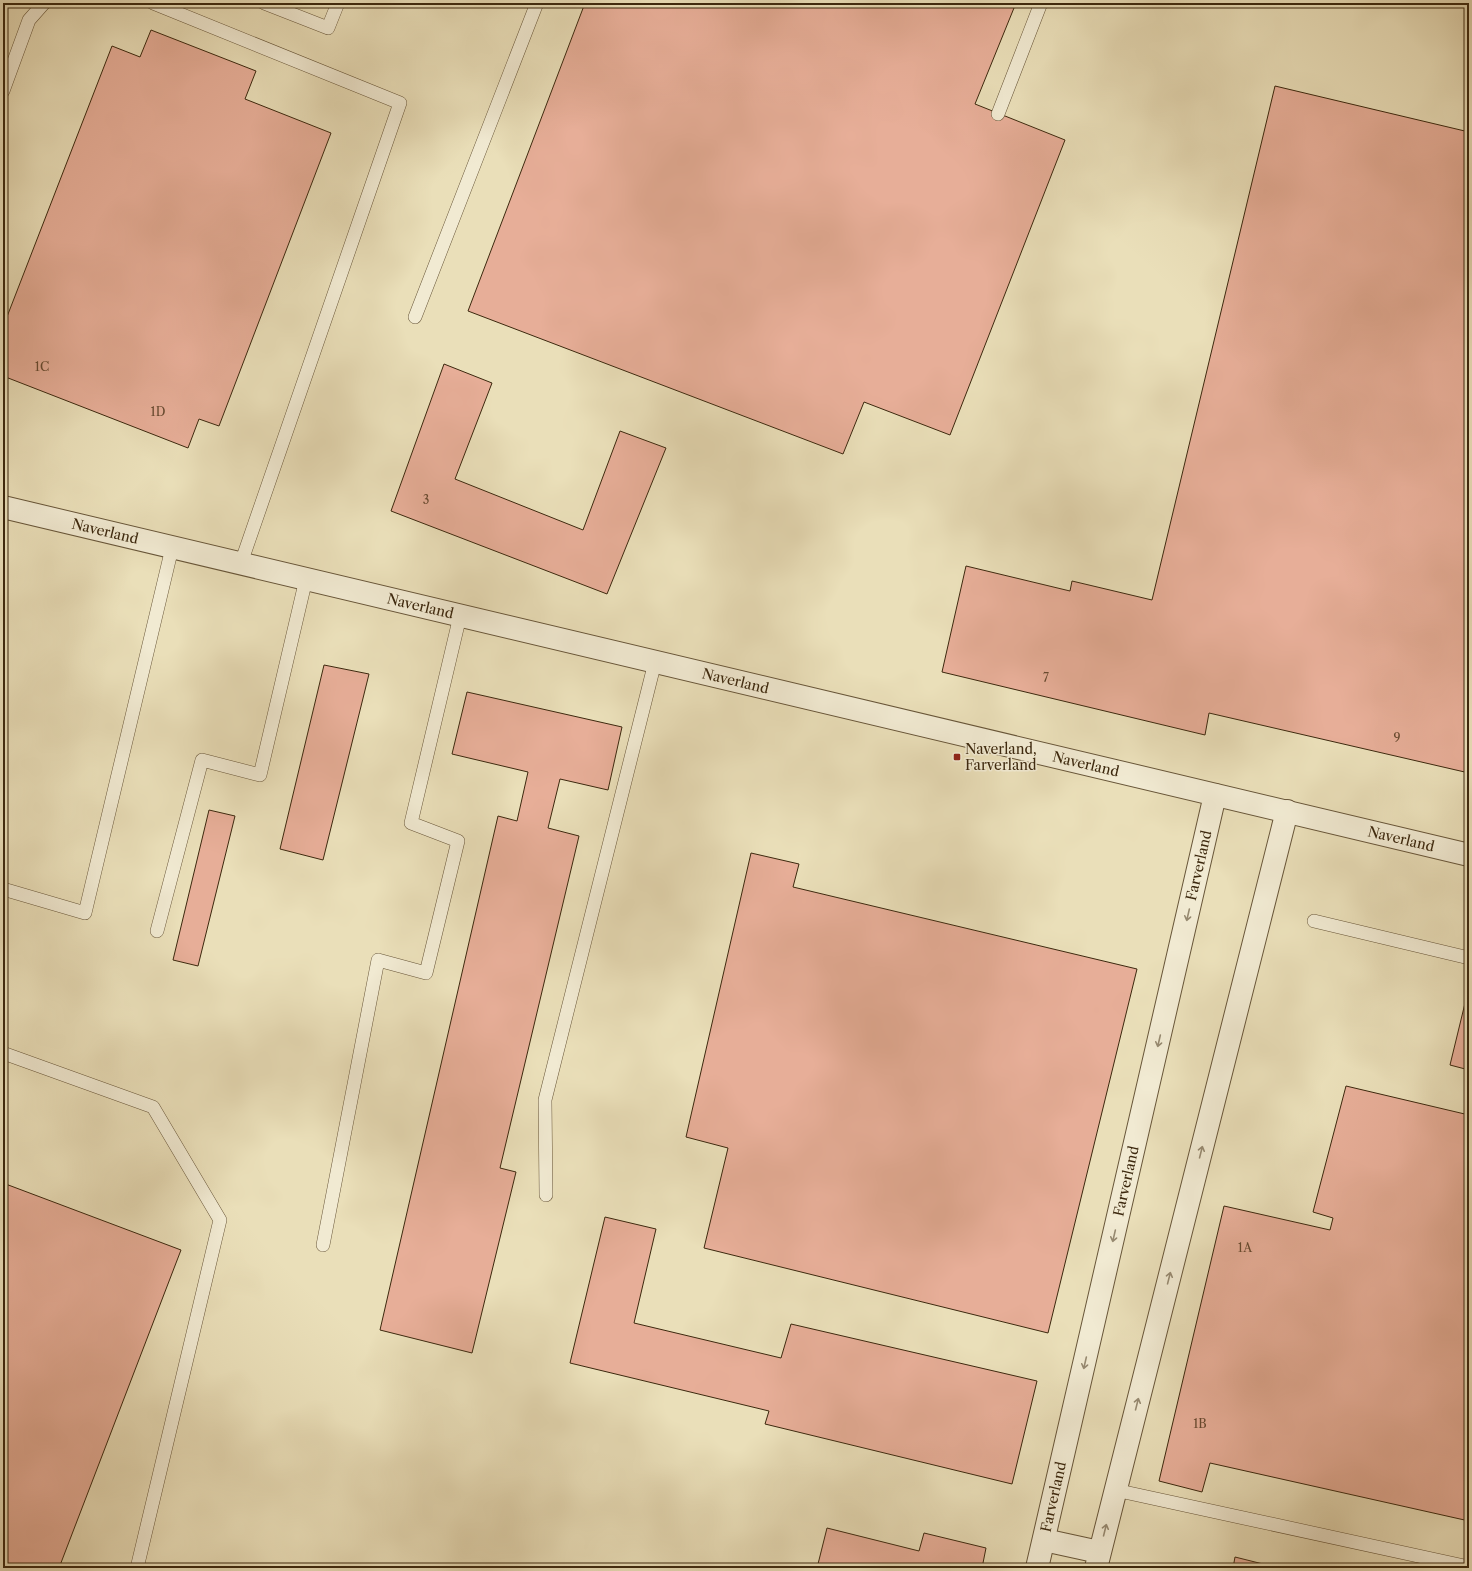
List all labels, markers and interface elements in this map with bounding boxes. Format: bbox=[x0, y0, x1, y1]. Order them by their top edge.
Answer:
house number: 1C bbox=[35, 359, 49, 374]
house number: 1D bbox=[151, 404, 166, 419]
house number: 3 bbox=[423, 492, 429, 507]
street label: Naverland bbox=[70, 515, 141, 548]
street label: Naverland bbox=[385, 589, 456, 623]
street label: Naverland bbox=[700, 664, 771, 698]
house number: 7 bbox=[1043, 670, 1049, 685]
house number: 9 bbox=[1393, 730, 1401, 745]
place label: Naverland, Farverland bbox=[965, 740, 1037, 774]
street label: Naverland bbox=[1051, 747, 1122, 781]
marker: Naverland, Farverland bbox=[952, 752, 962, 762]
street label: Naverland bbox=[1366, 822, 1437, 856]
street label: Farverland bbox=[1182, 828, 1216, 902]
one-way arrow bbox=[1184, 908, 1192, 921]
one-way arrow bbox=[1155, 1035, 1163, 1048]
street label: Farverland bbox=[1109, 1144, 1143, 1218]
one-way arrow bbox=[1198, 1146, 1205, 1159]
one-way arrow bbox=[1110, 1229, 1117, 1242]
house number: 1A bbox=[1238, 1240, 1253, 1255]
one-way arrow bbox=[1166, 1272, 1173, 1285]
one-way arrow bbox=[1080, 1356, 1088, 1369]
one-way arrow bbox=[1134, 1398, 1141, 1411]
house number: 1B bbox=[1193, 1416, 1207, 1431]
street label: Farverland bbox=[1037, 1459, 1070, 1534]
one-way arrow bbox=[1102, 1524, 1109, 1537]

